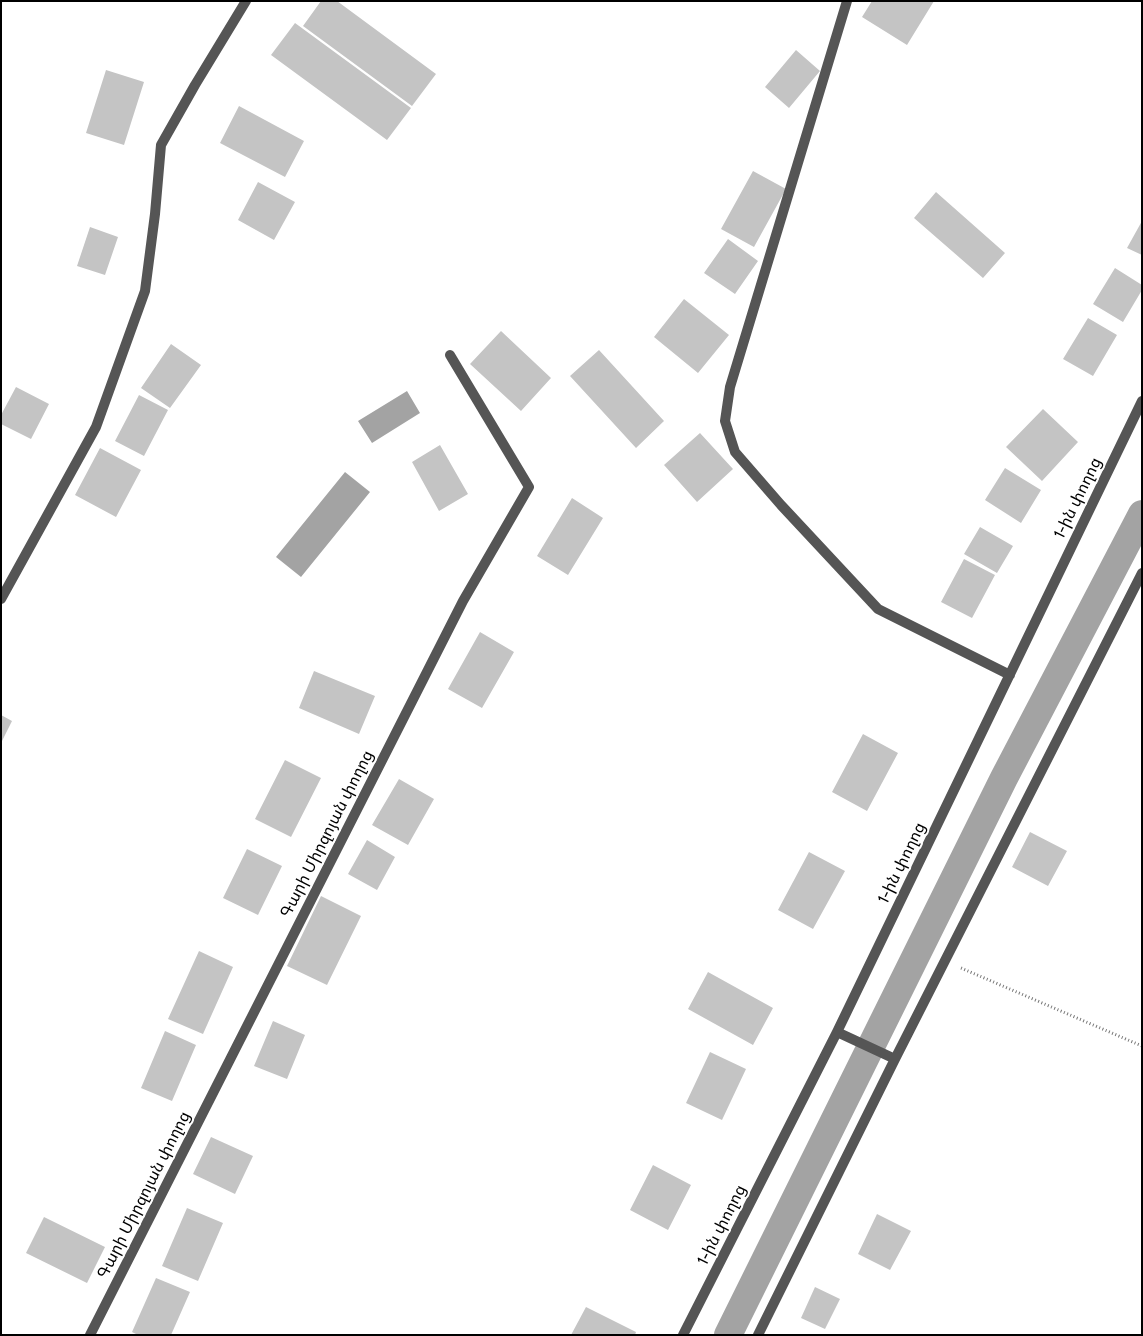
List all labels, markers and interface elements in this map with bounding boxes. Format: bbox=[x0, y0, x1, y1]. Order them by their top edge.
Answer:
street label: 1-ին փողոց bbox=[1050, 454, 1106, 542]
street label: Գարի Միրզոյան փողոց bbox=[276, 747, 378, 921]
street label: 1-ին փողոց bbox=[874, 819, 930, 907]
street label: Գարի Միրզոյան փողոց bbox=[93, 1108, 195, 1282]
street label: 1-ին փողոց bbox=[694, 1182, 750, 1268]

